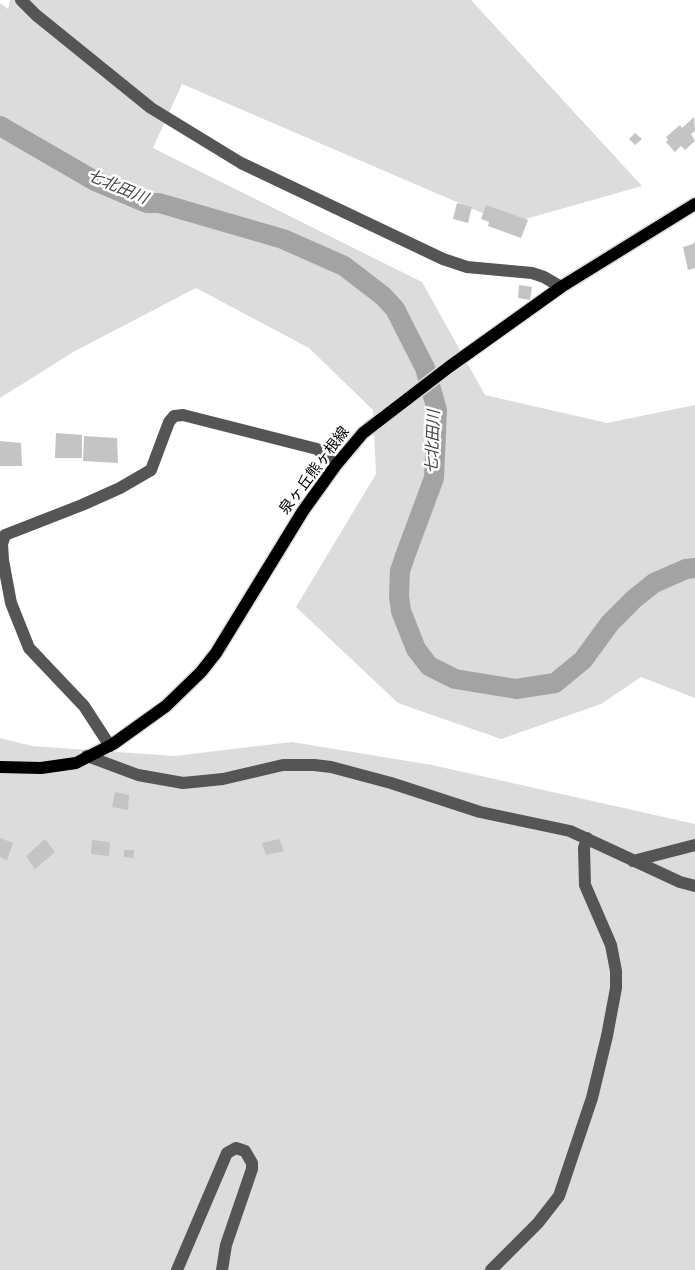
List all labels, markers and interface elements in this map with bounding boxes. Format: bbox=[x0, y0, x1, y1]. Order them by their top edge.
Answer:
water label: 七北田川 bbox=[84, 167, 150, 209]
water label: 七北田川 bbox=[423, 410, 445, 474]
street label: 泉ヶ丘熊ヶ根線 bbox=[276, 424, 354, 518]

